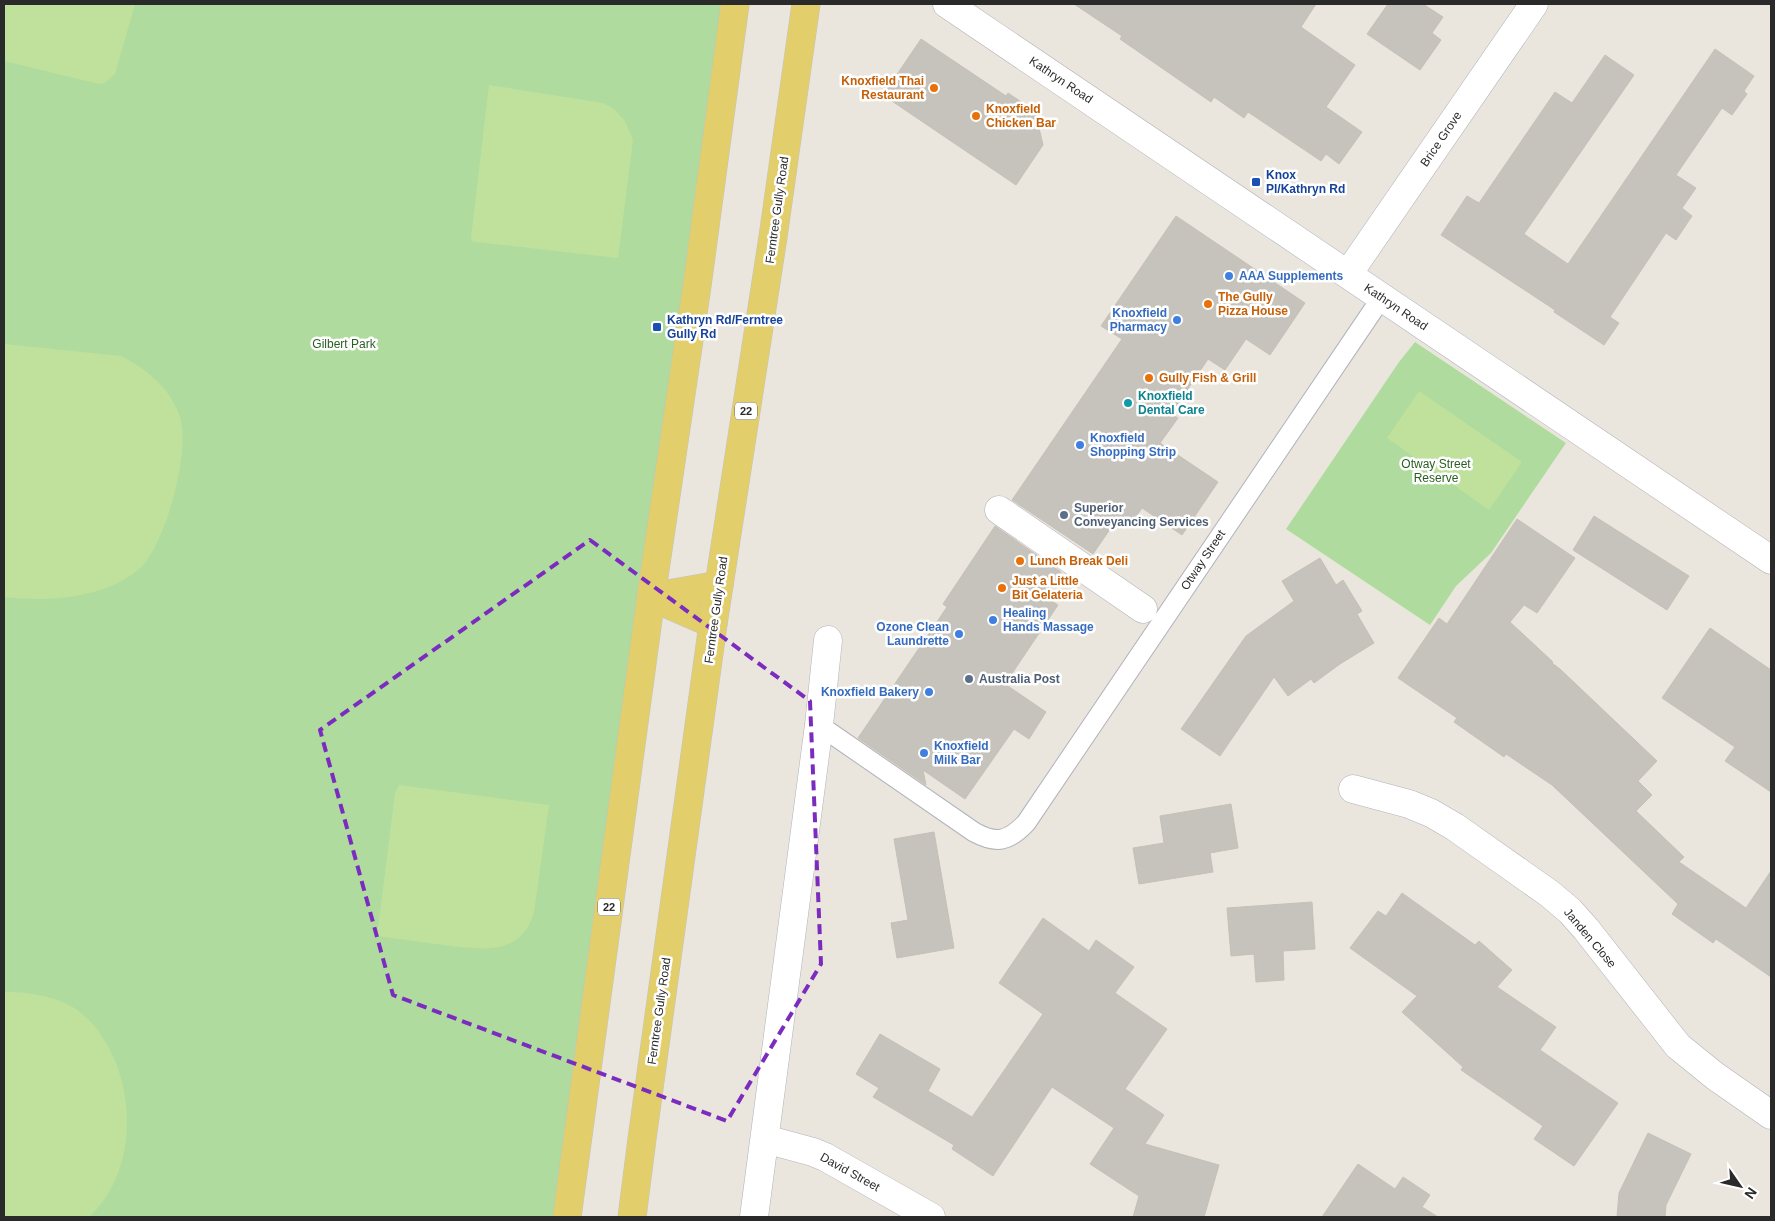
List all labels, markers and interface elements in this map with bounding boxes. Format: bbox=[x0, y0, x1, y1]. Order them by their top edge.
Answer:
street label: Kathryn Road bbox=[1027, 54, 1095, 106]
place label: Knoxfield Thai Restaurant bbox=[841, 74, 924, 102]
marker: Knoxfield Thai Restaurant bbox=[928, 82, 940, 94]
place label: Knoxfield Chicken Bar bbox=[986, 102, 1056, 130]
street label: Brice Grove bbox=[1417, 109, 1465, 169]
marker: Knoxfield Chicken Bar bbox=[970, 110, 982, 122]
street label: Ferntree Gully Road bbox=[763, 156, 791, 264]
place label: Knox Pl/Kathryn Rd bbox=[1266, 168, 1345, 196]
marker: Knox Pl/Kathryn Rd bbox=[1250, 176, 1262, 188]
place label: AAA Supplements bbox=[1239, 269, 1344, 283]
marker: AAA Supplements bbox=[1223, 270, 1235, 282]
street label: Kathryn Road bbox=[1362, 281, 1430, 333]
place label: The Gully Pizza House bbox=[1218, 290, 1288, 318]
marker: The Gully Pizza House bbox=[1202, 298, 1214, 310]
place label: Knoxfield Pharmacy bbox=[1110, 306, 1167, 334]
place label: Kathryn Rd/Ferntree Gully Rd bbox=[667, 313, 783, 341]
marker: Knoxfield Pharmacy bbox=[1171, 314, 1183, 326]
marker: Kathryn Rd/Ferntree Gully Rd bbox=[651, 321, 663, 333]
park label: Gilbert Park bbox=[312, 337, 377, 351]
place label: Gully Fish & Grill bbox=[1159, 371, 1256, 385]
marker: Gully Fish & Grill bbox=[1143, 372, 1155, 384]
place label: Knoxfield Dental Care bbox=[1138, 389, 1205, 417]
marker: Knoxfield Dental Care bbox=[1122, 397, 1134, 409]
road number: 22 bbox=[735, 402, 757, 420]
place label: Knoxfield Shopping Strip bbox=[1090, 431, 1176, 459]
marker: Knoxfield Shopping Strip bbox=[1074, 439, 1086, 451]
park label: Otway Street Reserve bbox=[1401, 457, 1471, 485]
place label: Superior Conveyancing Services bbox=[1074, 501, 1209, 529]
marker: Superior Conveyancing Services bbox=[1058, 509, 1070, 521]
street label: Otway Street bbox=[1178, 527, 1229, 593]
place label: Lunch Break Deli bbox=[1030, 554, 1128, 568]
marker: Lunch Break Deli bbox=[1014, 555, 1026, 567]
street label: Ferntree Gully Road bbox=[702, 556, 730, 664]
place label: Just a Little Bit Gelateria bbox=[1012, 574, 1083, 602]
marker: Just a Little Bit Gelateria bbox=[996, 582, 1008, 594]
place label: Healing Hands Massage bbox=[1003, 606, 1094, 634]
marker: Healing Hands Massage bbox=[987, 614, 999, 626]
place label: Ozone Clean Laundrette bbox=[876, 620, 949, 648]
marker: Ozone Clean Laundrette bbox=[953, 628, 965, 640]
place label: Australia Post bbox=[979, 672, 1060, 686]
marker: Australia Post bbox=[963, 673, 975, 685]
place label: Knoxfield Bakery bbox=[821, 685, 919, 699]
marker: Knoxfield Bakery bbox=[923, 686, 935, 698]
place label: Knoxfield Milk Bar bbox=[934, 739, 989, 767]
marker: Knoxfield Milk Bar bbox=[918, 747, 930, 759]
road number: 22 bbox=[598, 899, 620, 916]
street label: Janden Close bbox=[1561, 905, 1619, 971]
street label: Ferntree Gully Road bbox=[645, 957, 673, 1065]
street label: David Street bbox=[818, 1150, 883, 1194]
north arrow bbox=[1715, 1161, 1765, 1211]
text: N bbox=[1741, 1185, 1760, 1202]

